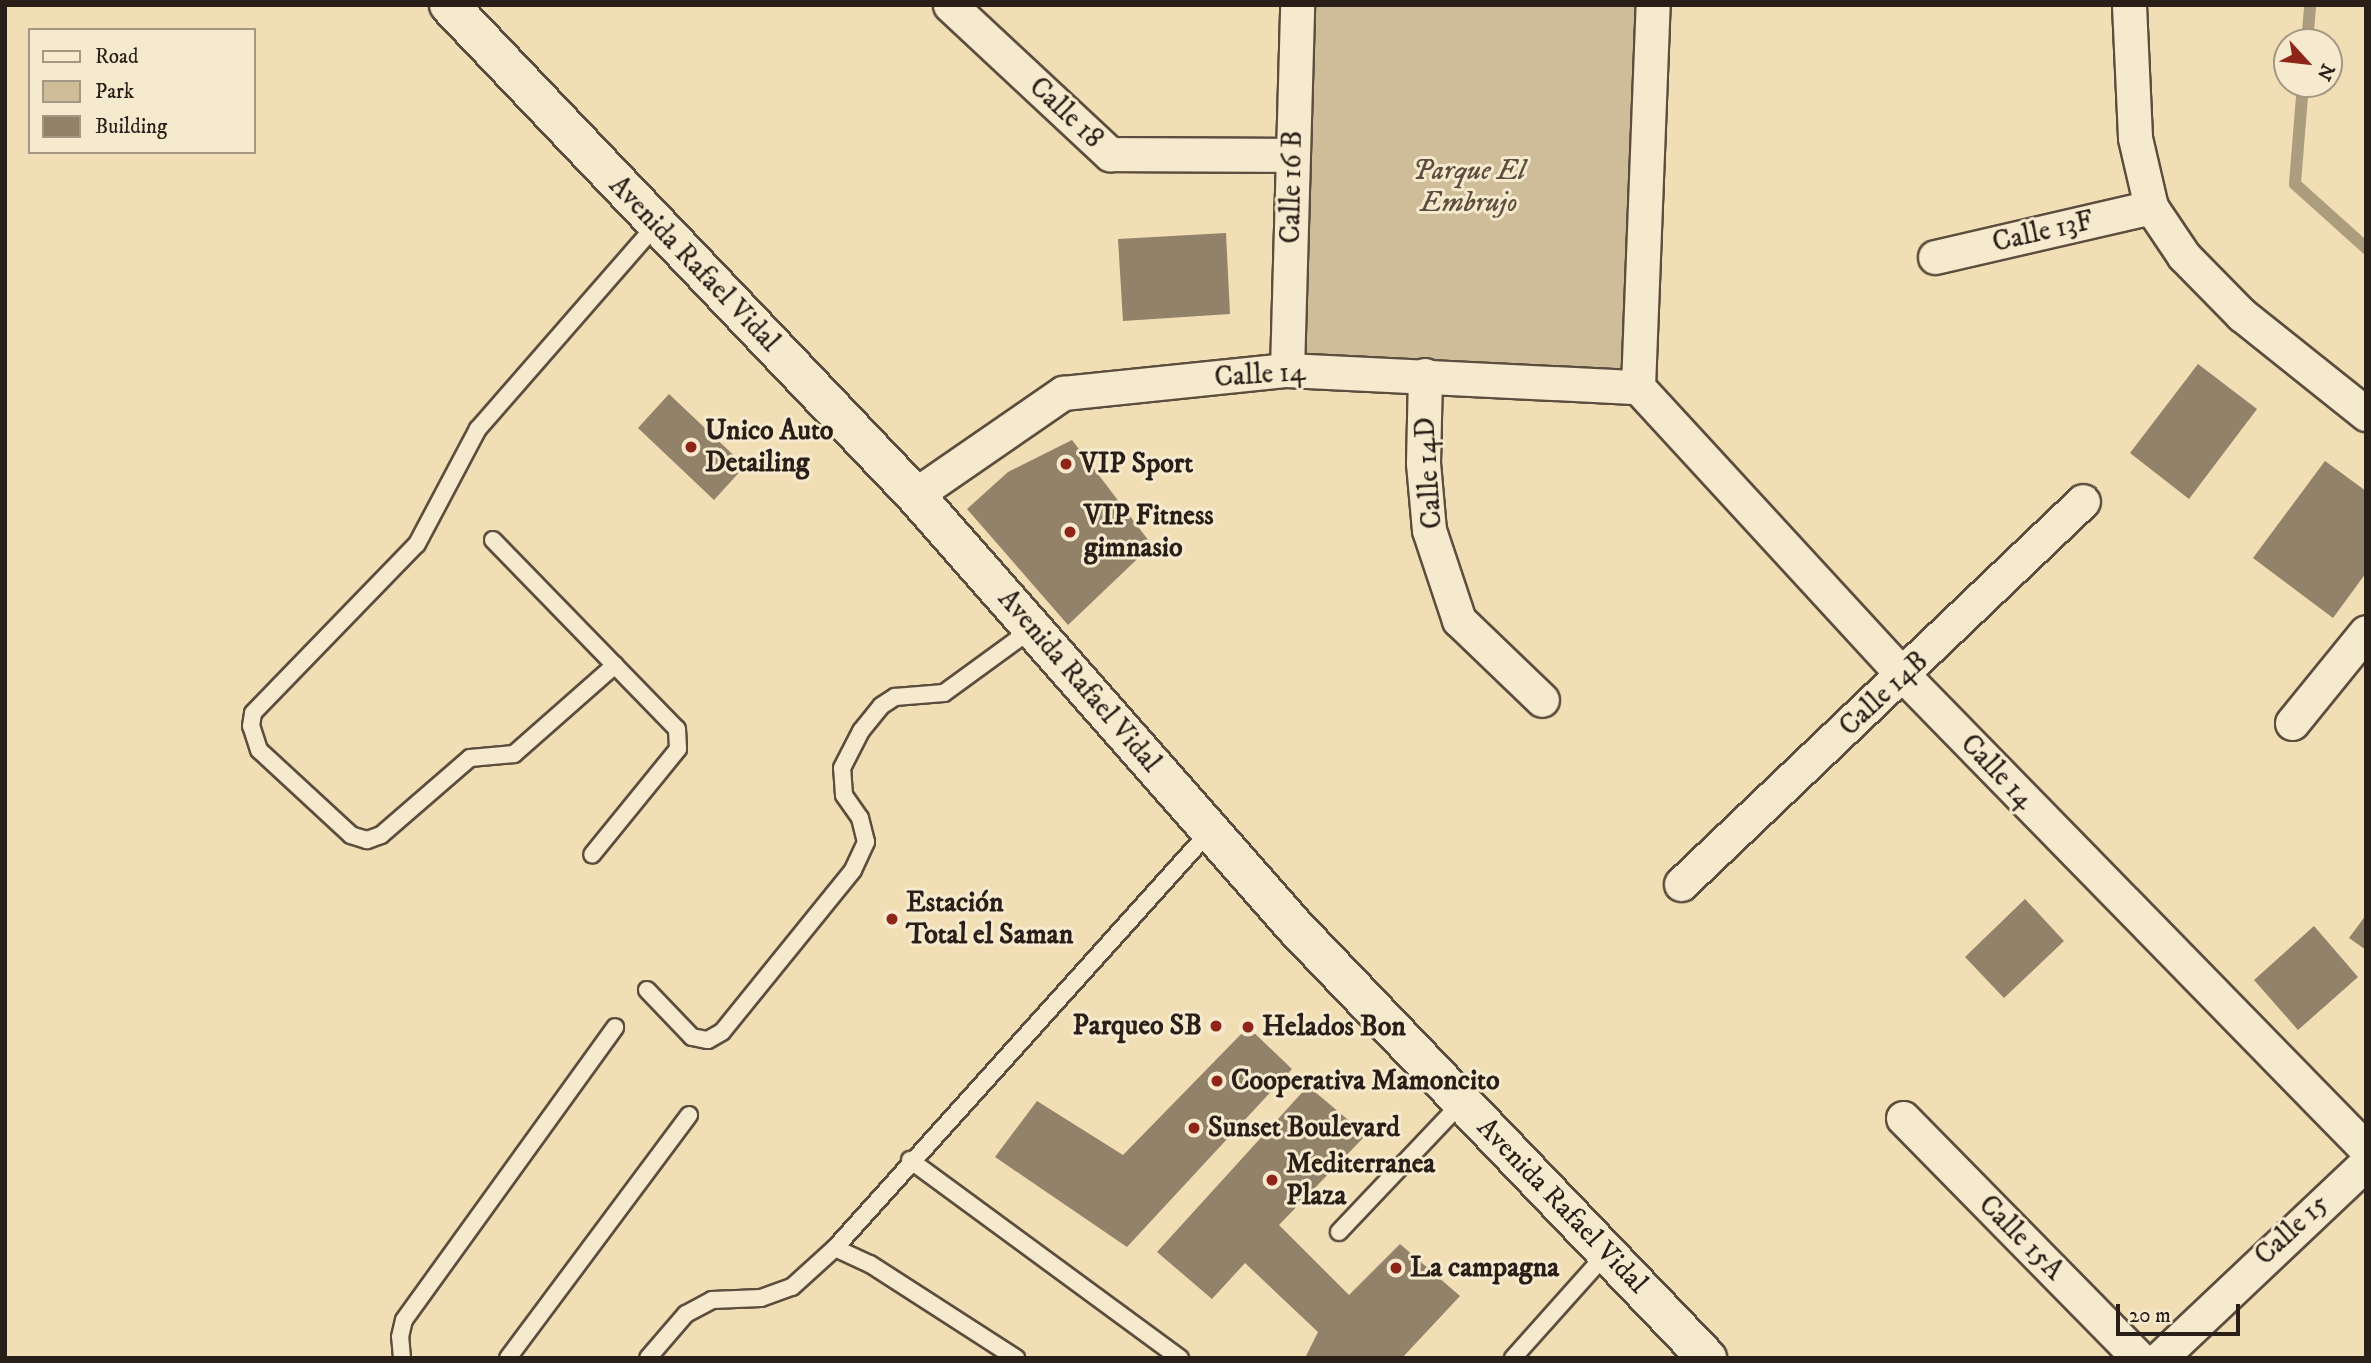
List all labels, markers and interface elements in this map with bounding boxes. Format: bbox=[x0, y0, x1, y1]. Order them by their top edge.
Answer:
legend bbox=[28, 28, 256, 154]
north arrow bbox=[2273, 28, 2343, 98]
text: Road bbox=[95, 44, 139, 70]
text: N bbox=[2312, 60, 2339, 84]
street label: Calle 18 bbox=[1022, 70, 1110, 156]
text: Park bbox=[95, 79, 134, 105]
text: Building bbox=[95, 114, 167, 140]
street label: Calle 16 B bbox=[1274, 130, 1310, 244]
park label: Parque El Embrujo bbox=[1412, 154, 1526, 220]
street label: Avenida Rafael Vidal bbox=[602, 169, 786, 359]
street label: Calle 13F bbox=[1989, 204, 2097, 260]
street label: Calle 14 bbox=[1213, 355, 1307, 395]
place label: Unico Auto Detailing bbox=[705, 414, 833, 480]
street label: Calle 14D bbox=[1408, 416, 1450, 530]
marker: Unico Auto Detailing bbox=[683, 439, 699, 455]
place label: VIP Sport bbox=[1080, 447, 1193, 481]
marker: VIP Sport bbox=[1058, 456, 1074, 472]
place label: VIP Fitness gimnasio bbox=[1084, 499, 1214, 565]
marker: VIP Fitness gimnasio bbox=[1062, 524, 1078, 540]
street label: Avenida Rafael Vidal bbox=[990, 583, 1168, 779]
street label: Calle 14B bbox=[1833, 645, 1935, 743]
street label: Calle 14 bbox=[1953, 728, 2041, 816]
place label: Estación Total el Saman bbox=[906, 886, 1073, 952]
marker: Estación Total el Saman bbox=[884, 911, 900, 927]
place label: Parqueo SB bbox=[1073, 1009, 1202, 1043]
place label: Helados Bon bbox=[1262, 1010, 1406, 1044]
marker: Parqueo SB bbox=[1208, 1018, 1224, 1034]
marker: Helados Bon bbox=[1240, 1019, 1256, 1035]
place label: Cooperativa Mamoncito bbox=[1231, 1064, 1500, 1098]
marker: Cooperativa Mamoncito bbox=[1209, 1073, 1225, 1089]
place label: Sunset Boulevard bbox=[1208, 1111, 1400, 1145]
street label: Avenida Rafael Vidal bbox=[1470, 1111, 1654, 1301]
marker: Sunset Boulevard bbox=[1186, 1120, 1202, 1136]
place label: Mediterranea Plaza bbox=[1286, 1147, 1435, 1213]
marker: Mediterranea Plaza bbox=[1264, 1172, 1280, 1188]
street label: Calle 15 bbox=[2248, 1187, 2336, 1273]
street label: Calle 15A bbox=[1971, 1188, 2071, 1288]
place label: La campagna bbox=[1410, 1251, 1559, 1285]
marker: La campagna bbox=[1388, 1260, 1404, 1276]
scale bar bbox=[2119, 1290, 2243, 1334]
text: 20 m bbox=[2129, 1303, 2171, 1329]

